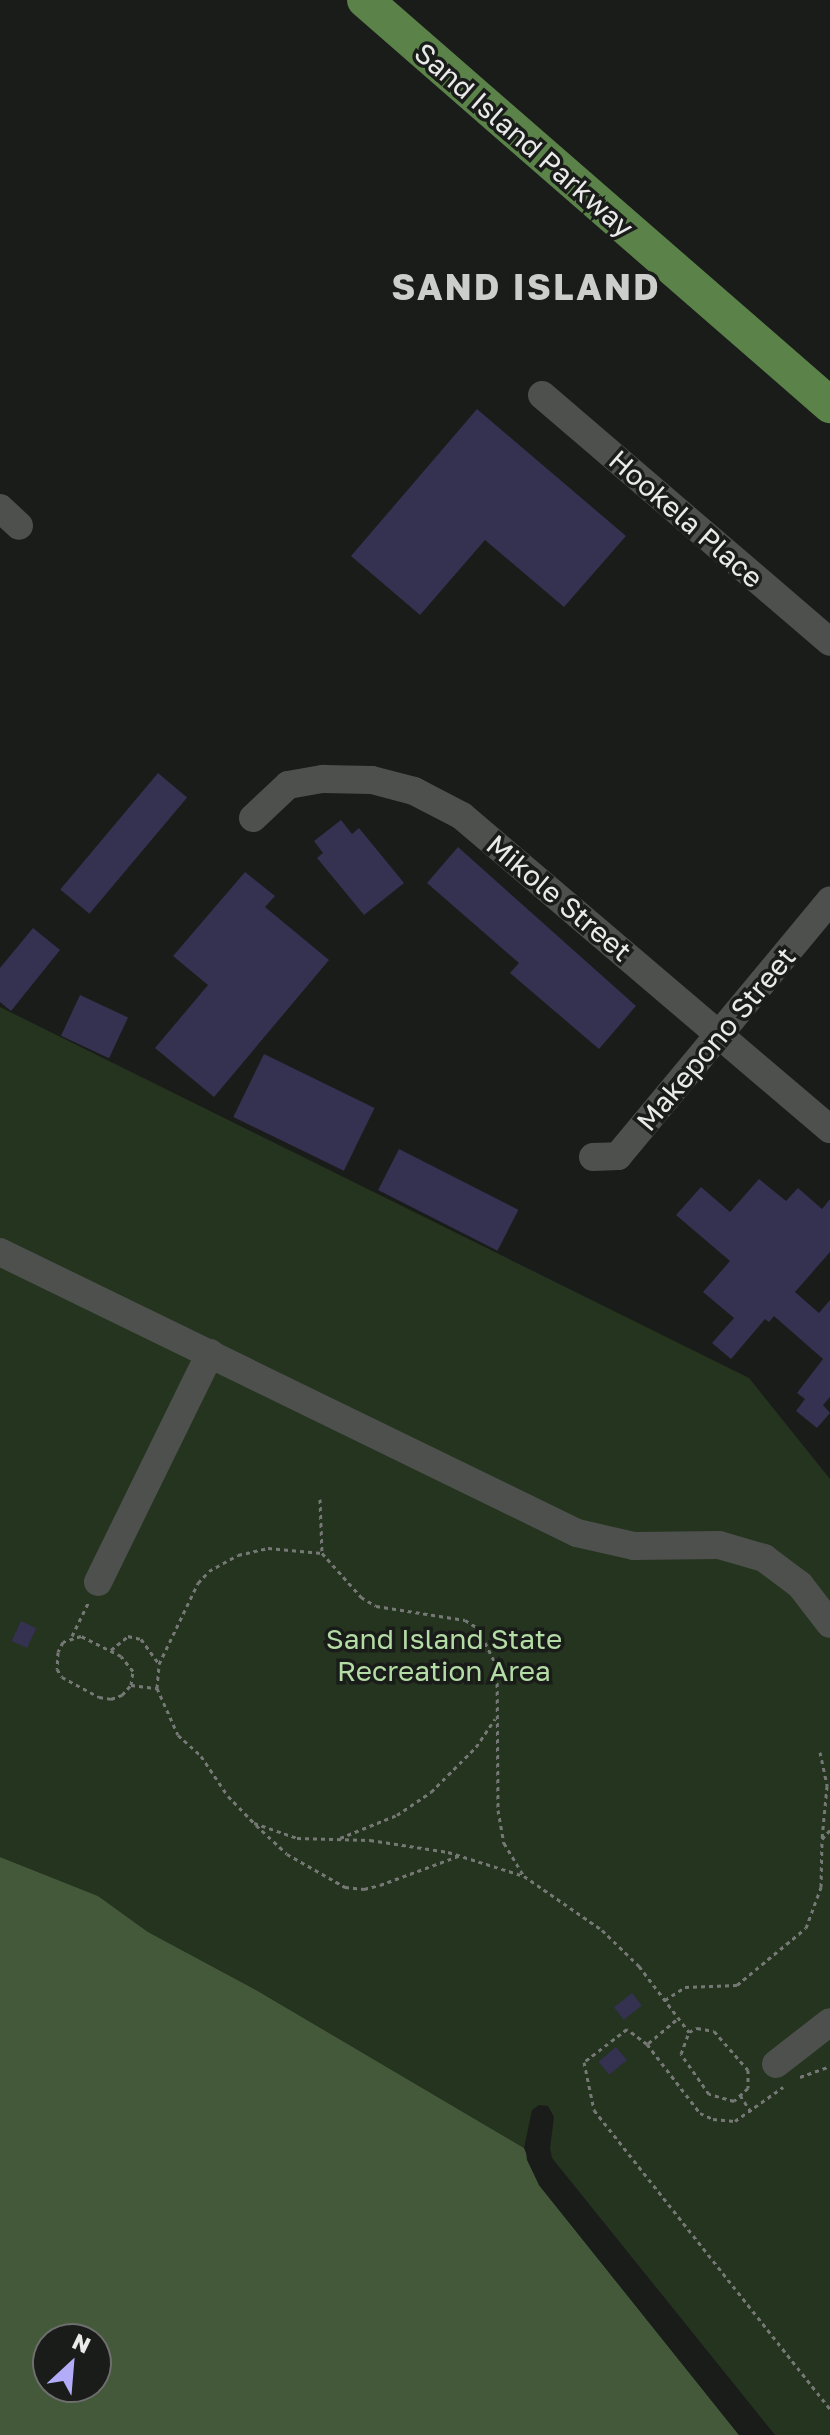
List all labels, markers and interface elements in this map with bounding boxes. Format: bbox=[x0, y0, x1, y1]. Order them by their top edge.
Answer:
street label: Sand Island Parkway bbox=[408, 36, 640, 244]
district label: SAND ISLAND bbox=[391, 265, 661, 309]
street label: Hookela Place bbox=[602, 443, 770, 595]
street label: Mikole Street bbox=[480, 828, 638, 968]
street label: Makepono Street bbox=[629, 940, 803, 1138]
park label: Sand Island State Recreation Area bbox=[326, 1622, 562, 1688]
north arrow bbox=[32, 2323, 112, 2403]
text: N bbox=[68, 2327, 95, 2359]

